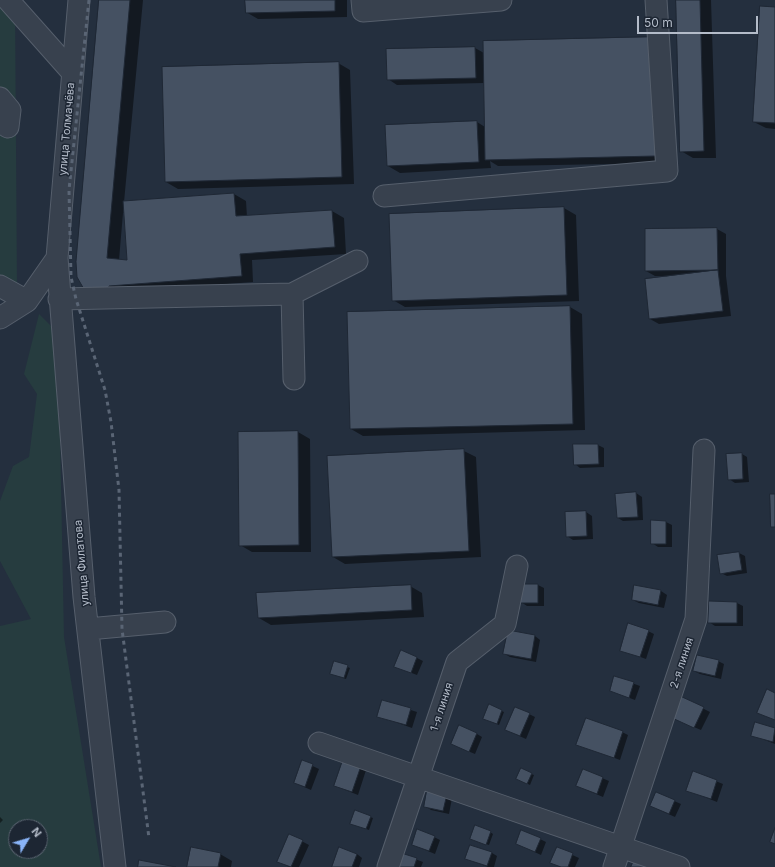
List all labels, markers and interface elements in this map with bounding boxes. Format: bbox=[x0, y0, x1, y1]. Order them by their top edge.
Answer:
scale bar bbox=[639, 8, 760, 34]
text: 50 m bbox=[644, 15, 673, 30]
street label: улица Толмачёва bbox=[56, 82, 78, 176]
street label: улица Филатова bbox=[72, 519, 92, 607]
street label: 2-я линия bbox=[668, 636, 696, 690]
street label: 1-я линия bbox=[428, 681, 456, 733]
north arrow bbox=[8, 819, 48, 859]
text: N bbox=[29, 825, 45, 840]

